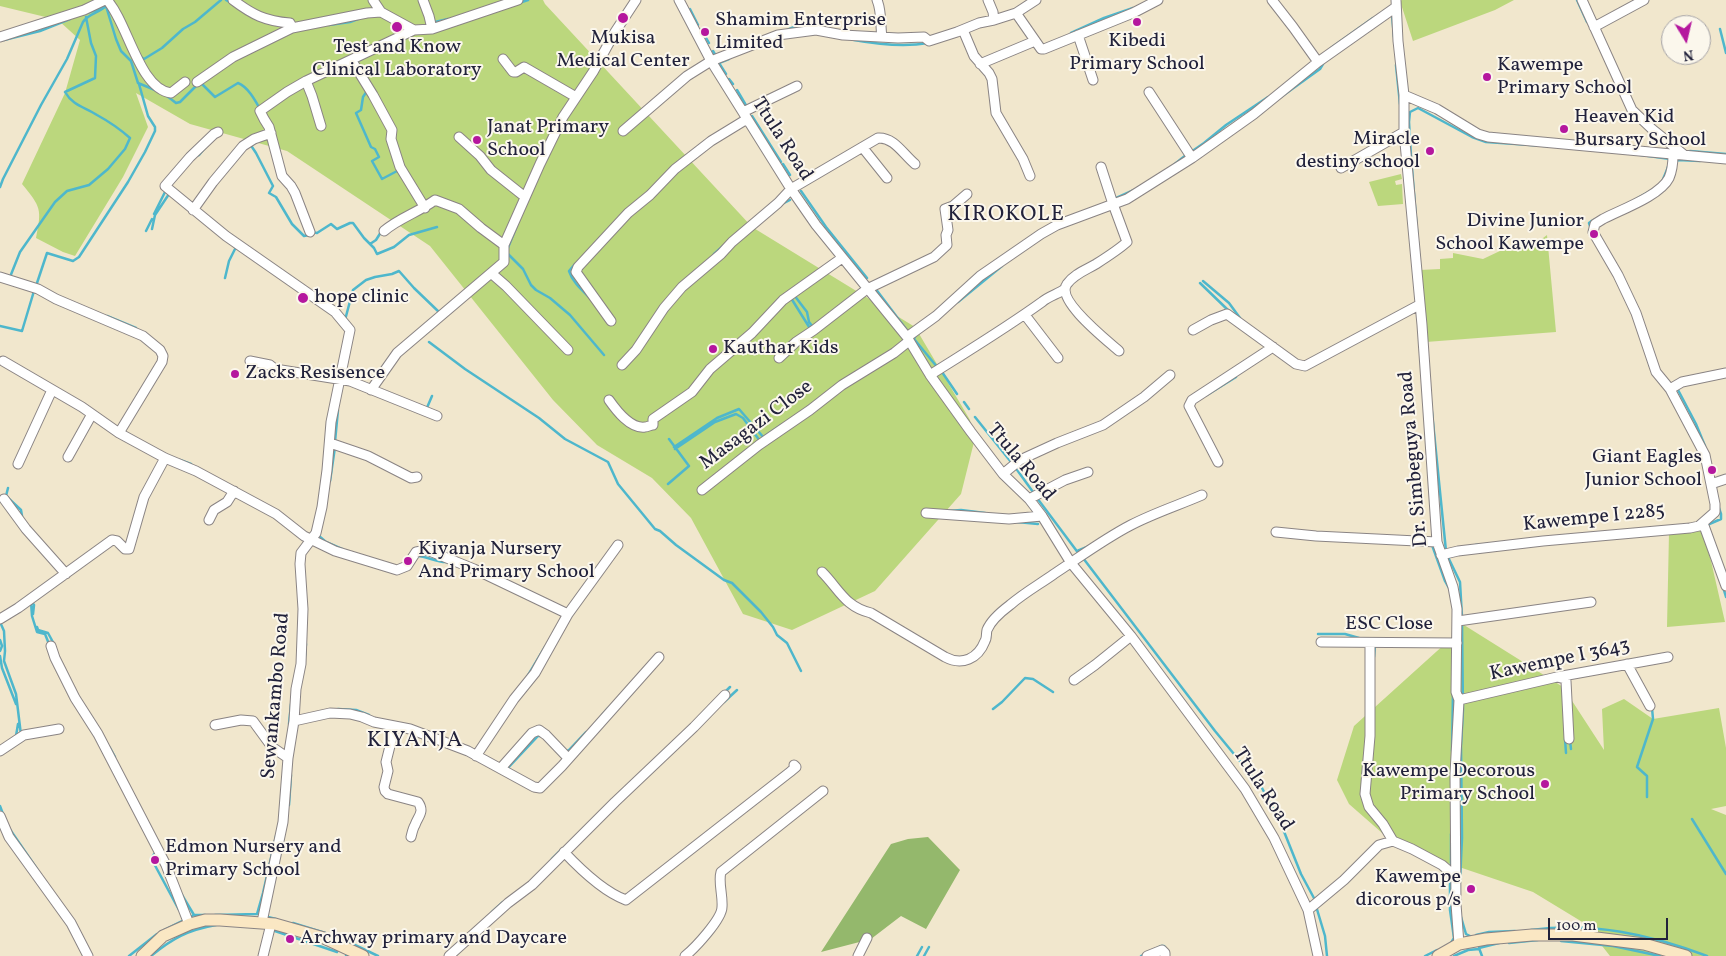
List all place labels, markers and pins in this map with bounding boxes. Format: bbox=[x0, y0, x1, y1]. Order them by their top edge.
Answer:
place label: Shamim Enterprise Limited bbox=[715, 9, 886, 56]
marker: Mukisa Medical Center bbox=[616, 11, 630, 25]
marker: Kibedi Primary School bbox=[1131, 16, 1143, 28]
marker: Test and Know Clinical Laboratory bbox=[390, 20, 404, 34]
marker: Shamim Enterprise Limited bbox=[699, 26, 711, 38]
place label: Mukisa Medical Center bbox=[556, 27, 690, 74]
place label: Kibedi Primary School bbox=[1069, 30, 1205, 77]
place label: Test and Know Clinical Laboratory bbox=[312, 36, 482, 83]
place label: Kawempe Primary School bbox=[1497, 54, 1632, 101]
marker: Kawempe Primary School bbox=[1481, 71, 1493, 83]
place label: Heaven Kid Bursary School bbox=[1574, 106, 1706, 153]
place label: Janat Primary School bbox=[487, 116, 609, 163]
marker: Heaven Kid Bursary School bbox=[1558, 123, 1570, 135]
place label: Miracle destiny school bbox=[1296, 128, 1420, 175]
marker: Janat Primary School bbox=[471, 134, 483, 146]
marker: Miracle destiny school bbox=[1424, 145, 1436, 157]
place label: Divine Junior School Kawempe bbox=[1435, 210, 1584, 257]
marker: Divine Junior School Kawempe bbox=[1588, 228, 1600, 240]
place label: hope clinic bbox=[314, 286, 409, 310]
marker: hope clinic bbox=[296, 291, 310, 305]
place label: Kauthar Kids bbox=[723, 337, 838, 361]
marker: Kauthar Kids bbox=[707, 343, 719, 355]
place label: Zacks Resisence bbox=[245, 362, 385, 386]
marker: Zacks Resisence bbox=[229, 368, 241, 380]
place label: Giant Eagles Junior School bbox=[1585, 446, 1702, 493]
marker: Giant Eagles Junior School bbox=[1706, 464, 1718, 476]
place label: Kiyanja Nursery And Primary School bbox=[418, 538, 595, 585]
marker: Kiyanja Nursery And Primary School bbox=[402, 555, 414, 567]
place label: Kawempe Decorous Primary School bbox=[1362, 760, 1535, 807]
marker: Kawempe Decorous Primary School bbox=[1539, 778, 1551, 790]
place label: Edmon Nursery and Primary School bbox=[165, 836, 341, 883]
marker: Edmon Nursery and Primary School bbox=[149, 854, 161, 866]
place label: Kawempe dicorous p/s bbox=[1356, 866, 1461, 913]
marker: Kawempe dicorous p/s bbox=[1465, 883, 1477, 895]
place label: Archway primary and Daycare bbox=[300, 927, 567, 951]
marker: Archway primary and Daycare bbox=[284, 933, 296, 945]

